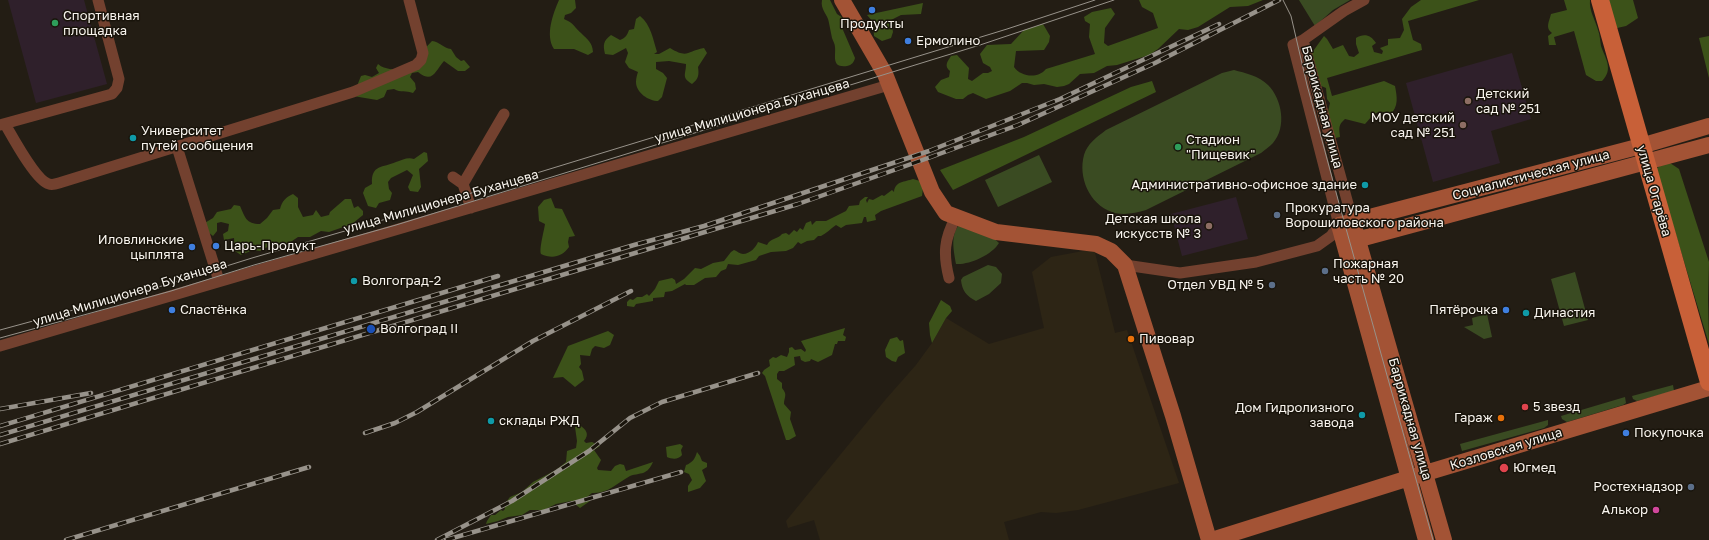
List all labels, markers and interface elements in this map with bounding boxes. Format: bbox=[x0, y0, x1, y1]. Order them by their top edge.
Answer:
marker: Продукты bbox=[867, 5, 877, 15]
place label: Спортивная площадка bbox=[63, 8, 140, 39]
place label: Продукты bbox=[840, 16, 904, 32]
marker: Спортивная площадка bbox=[50, 18, 60, 28]
place label: Ермолино bbox=[916, 33, 980, 49]
marker: Ермолино bbox=[903, 36, 913, 46]
street label: Баррикадная улица bbox=[1298, 44, 1346, 170]
street label: улица Милиционера Буханцева bbox=[653, 76, 851, 146]
place label: Детский сад № 251 bbox=[1476, 86, 1540, 117]
marker: Детский сад № 251 bbox=[1463, 96, 1473, 106]
place label: МОУ детский сад № 251 bbox=[1371, 110, 1455, 141]
marker: МОУ детский сад № 251 bbox=[1458, 120, 1468, 130]
place label: Университет путей сообщения bbox=[141, 123, 253, 154]
place label: Стадион "Пищевик" bbox=[1186, 132, 1255, 163]
marker: Университет путей сообщения bbox=[128, 133, 138, 143]
marker: Стадион "Пищевик" bbox=[1173, 142, 1183, 152]
street label: улица Огарёва bbox=[1634, 144, 1674, 238]
street label: Социалистическая улица bbox=[1451, 146, 1611, 204]
street label: улица Милиционера Буханцева bbox=[342, 167, 540, 237]
place label: Административно-офисное здание bbox=[1132, 177, 1357, 193]
marker: Административно-офисное здание bbox=[1360, 180, 1370, 190]
place label: Прокуратура Ворошиловского района bbox=[1285, 200, 1444, 231]
marker: Прокуратура Ворошиловского района bbox=[1272, 210, 1282, 220]
place label: Детская школа искусств № 3 bbox=[1105, 211, 1201, 242]
marker: Детская школа искусств № 3 bbox=[1204, 221, 1214, 231]
place label: Иловлинские цыплята bbox=[98, 232, 184, 263]
place label: Царь-Продукт bbox=[224, 238, 316, 254]
marker: Царь-Продукт bbox=[211, 241, 221, 251]
marker: Иловлинские цыплята bbox=[187, 242, 197, 252]
street label: улица Милиционера Буханцева bbox=[31, 256, 229, 330]
place label: Пожарная часть № 20 bbox=[1333, 256, 1404, 287]
marker: Пожарная часть № 20 bbox=[1320, 266, 1330, 276]
place label: Волгоград-2 bbox=[362, 273, 441, 289]
marker: Волгоград-2 bbox=[349, 276, 359, 286]
place label: Отдел УВД № 5 bbox=[1167, 277, 1264, 293]
marker: Отдел УВД № 5 bbox=[1267, 280, 1277, 290]
place label: Сластёнка bbox=[180, 302, 247, 318]
place label: Пятёрочка bbox=[1429, 302, 1498, 318]
marker: Сластёнка bbox=[167, 305, 177, 315]
marker: Пятёрочка bbox=[1501, 305, 1511, 315]
place label: Династия bbox=[1534, 305, 1595, 321]
marker: Династия bbox=[1521, 308, 1531, 318]
place label: Волгоград II bbox=[380, 321, 458, 337]
marker: Волгоград II bbox=[365, 323, 377, 335]
place label: Пивовар bbox=[1139, 331, 1195, 347]
marker: Пивовар bbox=[1126, 334, 1136, 344]
street label: Баррикадная улица bbox=[1385, 356, 1435, 482]
place label: 5 звезд bbox=[1533, 399, 1580, 415]
place label: Дом Гидролизного завода bbox=[1235, 400, 1354, 431]
marker: 5 звезд bbox=[1520, 402, 1530, 412]
marker: Дом Гидролизного завода bbox=[1357, 410, 1367, 420]
place label: Гараж bbox=[1454, 410, 1493, 426]
place label: склады РЖД bbox=[499, 413, 580, 429]
marker: Гараж bbox=[1496, 413, 1506, 423]
marker: склады РЖД bbox=[486, 416, 496, 426]
street label: Козловская улица bbox=[1448, 424, 1564, 474]
place label: Покупочка bbox=[1634, 425, 1704, 441]
marker: Покупочка bbox=[1621, 428, 1631, 438]
place label: Югмед bbox=[1513, 460, 1556, 476]
marker: Югмед bbox=[1498, 462, 1510, 474]
place label: Ростехнадзор bbox=[1593, 479, 1683, 495]
marker: Ростехнадзор bbox=[1686, 482, 1696, 492]
place label: Алькор bbox=[1602, 502, 1648, 518]
marker: Алькор bbox=[1651, 505, 1661, 515]

